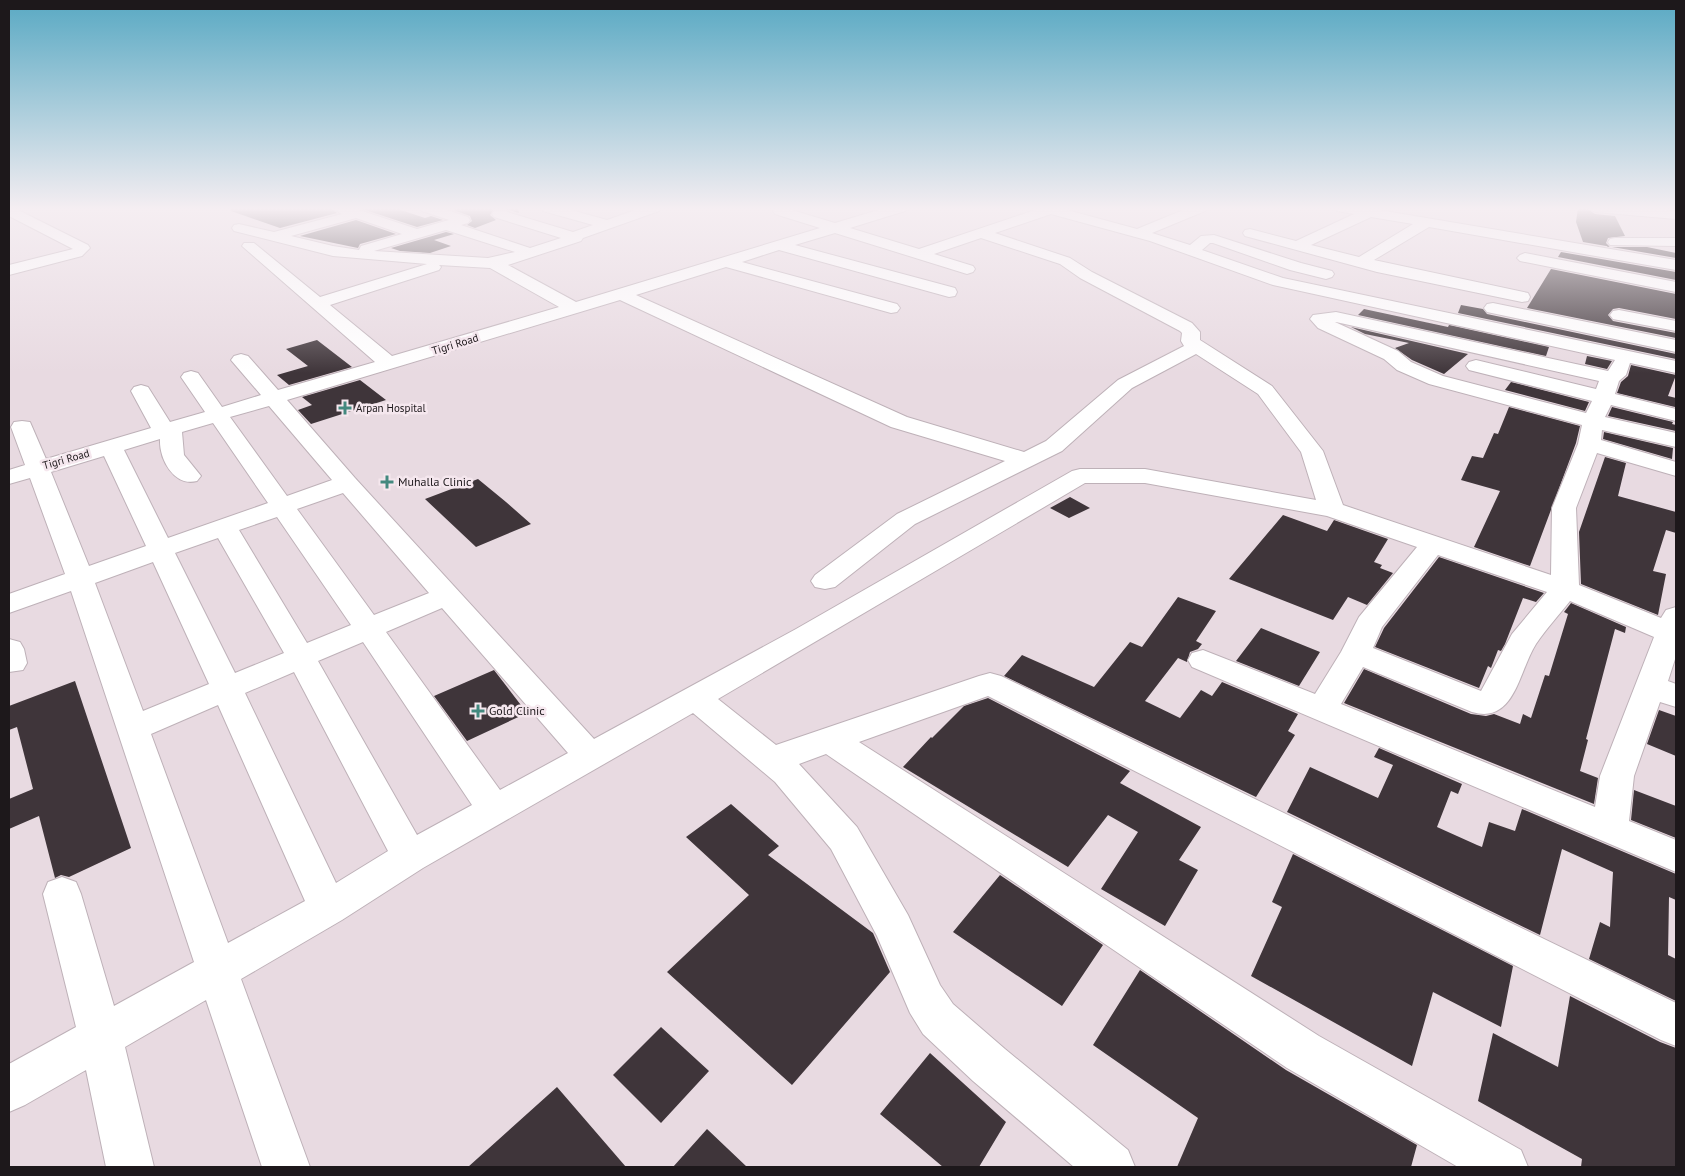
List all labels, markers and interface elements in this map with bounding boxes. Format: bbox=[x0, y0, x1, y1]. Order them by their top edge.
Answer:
street label: Tigri Road bbox=[430, 330, 480, 358]
marker: Arpan Hospital bbox=[338, 401, 352, 415]
place label: Arpan Hospital bbox=[356, 401, 427, 415]
street label: Tigri Road bbox=[41, 446, 91, 472]
place label: Muhalla Clinic bbox=[398, 474, 472, 489]
marker: Muhalla Clinic bbox=[380, 475, 394, 489]
place label: Gold Clinic bbox=[489, 703, 545, 718]
marker: Gold Clinic bbox=[471, 704, 485, 718]

